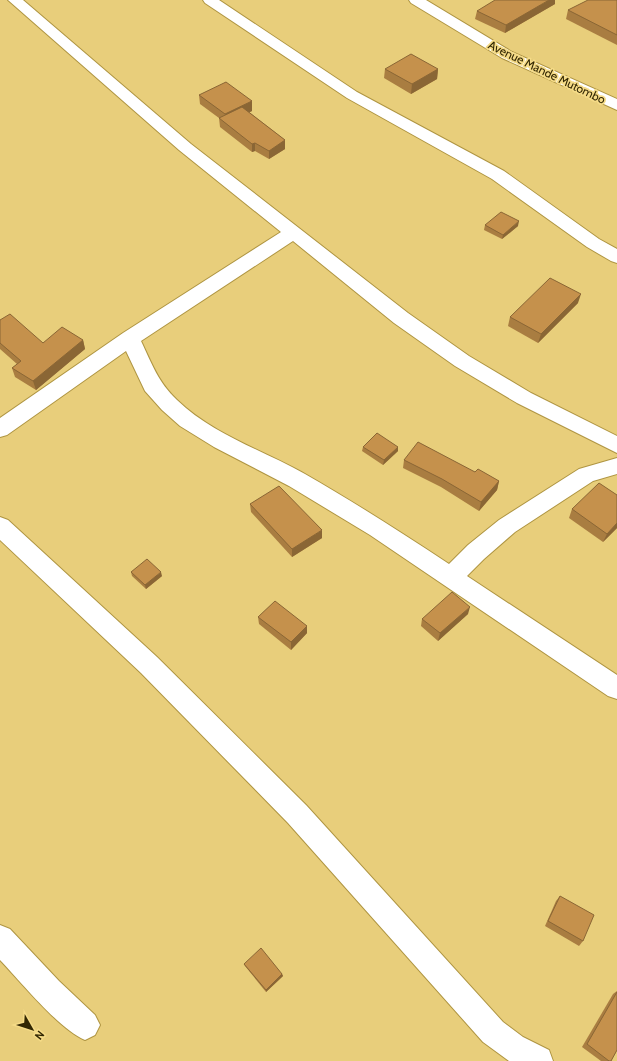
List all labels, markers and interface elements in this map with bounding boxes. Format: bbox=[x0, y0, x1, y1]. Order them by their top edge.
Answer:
street label: Avenue Mande Mutombo bbox=[486, 37, 608, 107]
north arrow bbox=[12, 1009, 52, 1049]
text: N bbox=[32, 1028, 48, 1043]

